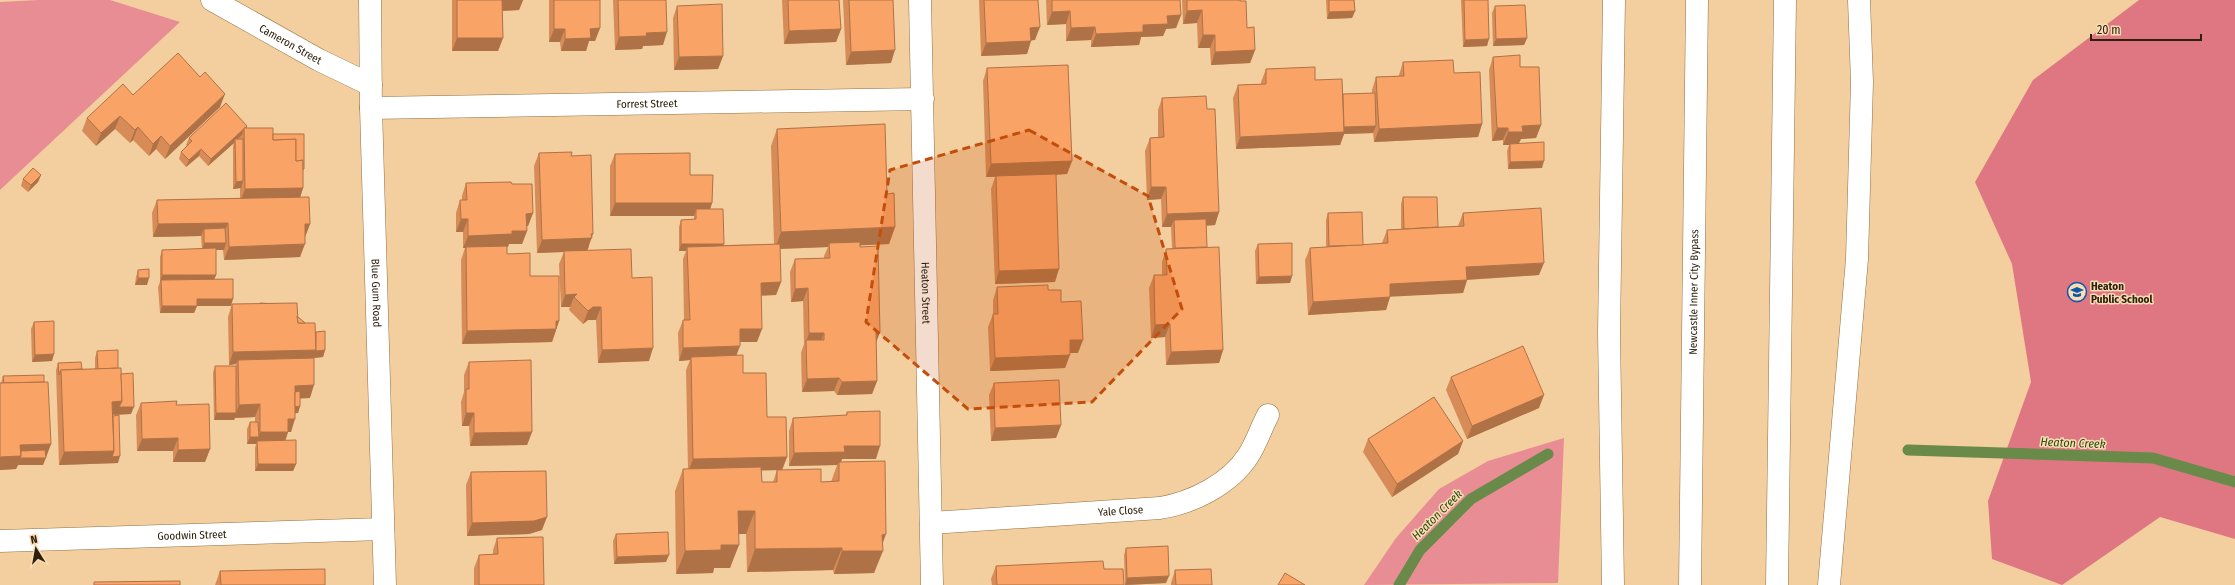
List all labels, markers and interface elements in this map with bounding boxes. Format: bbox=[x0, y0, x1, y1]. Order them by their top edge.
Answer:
scale bar bbox=[2091, 16, 2201, 42]
street label: Cameron Street bbox=[257, 22, 324, 67]
text: 20 m bbox=[2097, 23, 2121, 37]
street label: Forrest Street bbox=[616, 97, 678, 111]
street label: Newcastle Inner City Bypass bbox=[1687, 229, 1701, 355]
street label: Blue Gum Road bbox=[368, 258, 383, 327]
street label: Heaton Street bbox=[918, 262, 933, 325]
place label: Heaton Public School bbox=[2091, 280, 2153, 306]
school or university icon: Heaton Public School bbox=[2066, 281, 2088, 303]
water label: Heaton Creek bbox=[2040, 435, 2106, 451]
water label: Heaton Creek bbox=[1409, 487, 1465, 543]
street label: Yale Close bbox=[1098, 503, 1144, 519]
street label: Goodwin Street bbox=[157, 528, 227, 543]
north arrow bbox=[16, 529, 56, 569]
text: N bbox=[30, 533, 39, 547]

